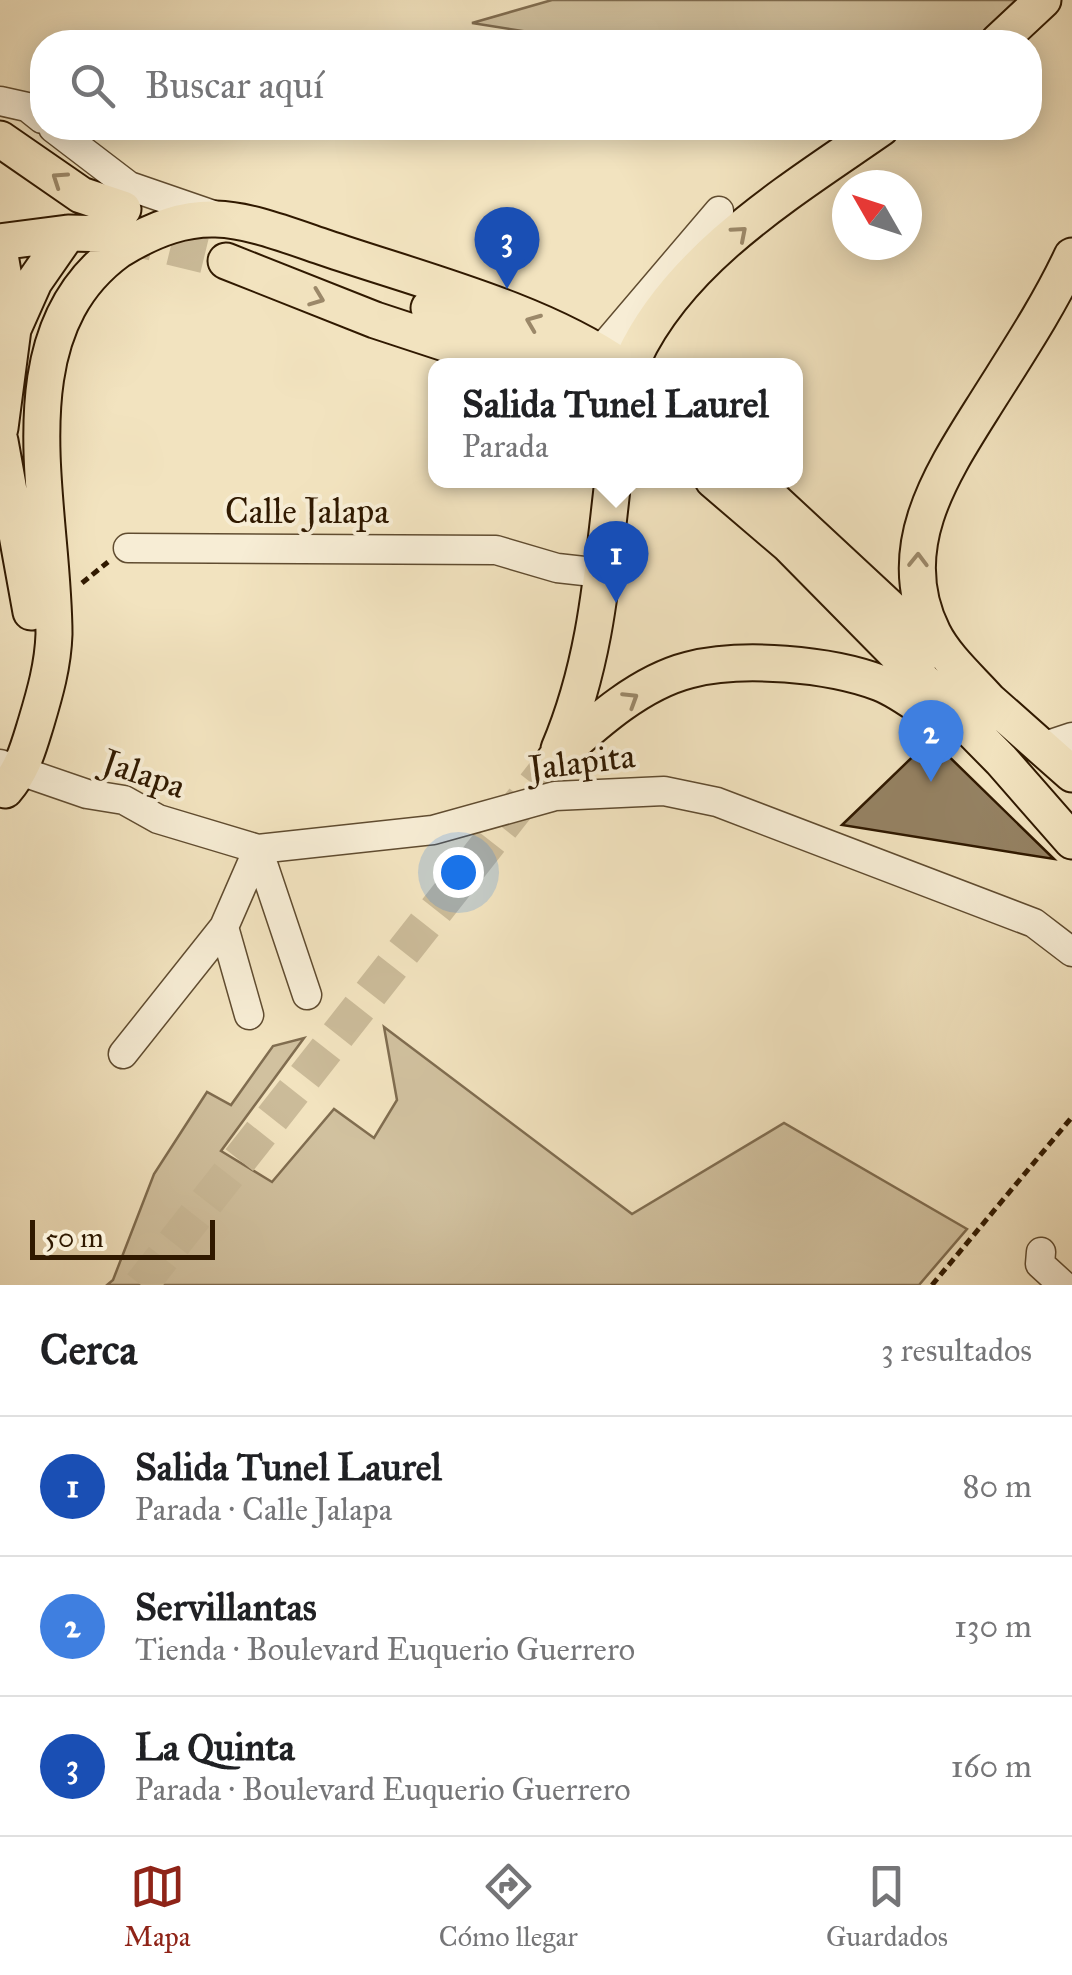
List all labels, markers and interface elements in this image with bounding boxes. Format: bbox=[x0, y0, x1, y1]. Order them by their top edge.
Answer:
search box bbox=[30, 30, 1042, 140]
icon: search bbox=[65, 58, 120, 113]
text: Buscar aquí bbox=[145, 62, 324, 108]
north arrow bbox=[832, 170, 922, 260]
one-way arrow bbox=[51, 173, 70, 191]
pin: 3 bbox=[474, 206, 540, 289]
one-way arrow bbox=[729, 226, 747, 244]
one-way arrow bbox=[307, 286, 324, 307]
one-way arrow bbox=[525, 314, 543, 334]
popup bbox=[428, 358, 803, 488]
text: Salida Tunel Laurel bbox=[462, 381, 769, 427]
text: Parada bbox=[462, 427, 548, 466]
street label: Calle Jalapa bbox=[225, 490, 389, 533]
pin: 1 bbox=[584, 520, 648, 603]
one-way arrow bbox=[907, 552, 929, 567]
one-way arrow bbox=[620, 692, 638, 711]
pin: 2 bbox=[898, 700, 964, 782]
street label: Jalapita bbox=[523, 734, 638, 790]
street label: Jalapa bbox=[93, 739, 191, 808]
your location bbox=[433, 847, 484, 898]
scale bar bbox=[30, 1215, 215, 1260]
text: 50 m bbox=[45, 1220, 104, 1255]
text: Cerca bbox=[40, 1324, 137, 1376]
text: 3 resultados bbox=[881, 1331, 1032, 1370]
text: Salida Tunel Laurel bbox=[135, 1444, 442, 1490]
text: 1 bbox=[66, 1467, 79, 1506]
text: 80 m bbox=[963, 1467, 1032, 1506]
text: Parada · Calle Jalapa bbox=[135, 1490, 392, 1529]
text: Servillantas bbox=[135, 1584, 317, 1630]
text: 2 bbox=[65, 1607, 80, 1646]
text: 130 m bbox=[954, 1607, 1032, 1646]
text: Tienda · Boulevard Euquerio Guerrero bbox=[135, 1630, 635, 1669]
text: La Quinta bbox=[135, 1724, 295, 1770]
text: 3 bbox=[66, 1747, 79, 1786]
text: 160 m bbox=[951, 1747, 1032, 1786]
text: Parada · Boulevard Euquerio Guerrero bbox=[135, 1770, 631, 1809]
tab: Mapa bbox=[124, 1859, 191, 1954]
tab: Cómo llegar bbox=[439, 1859, 578, 1954]
tab: Guardados bbox=[826, 1859, 948, 1954]

